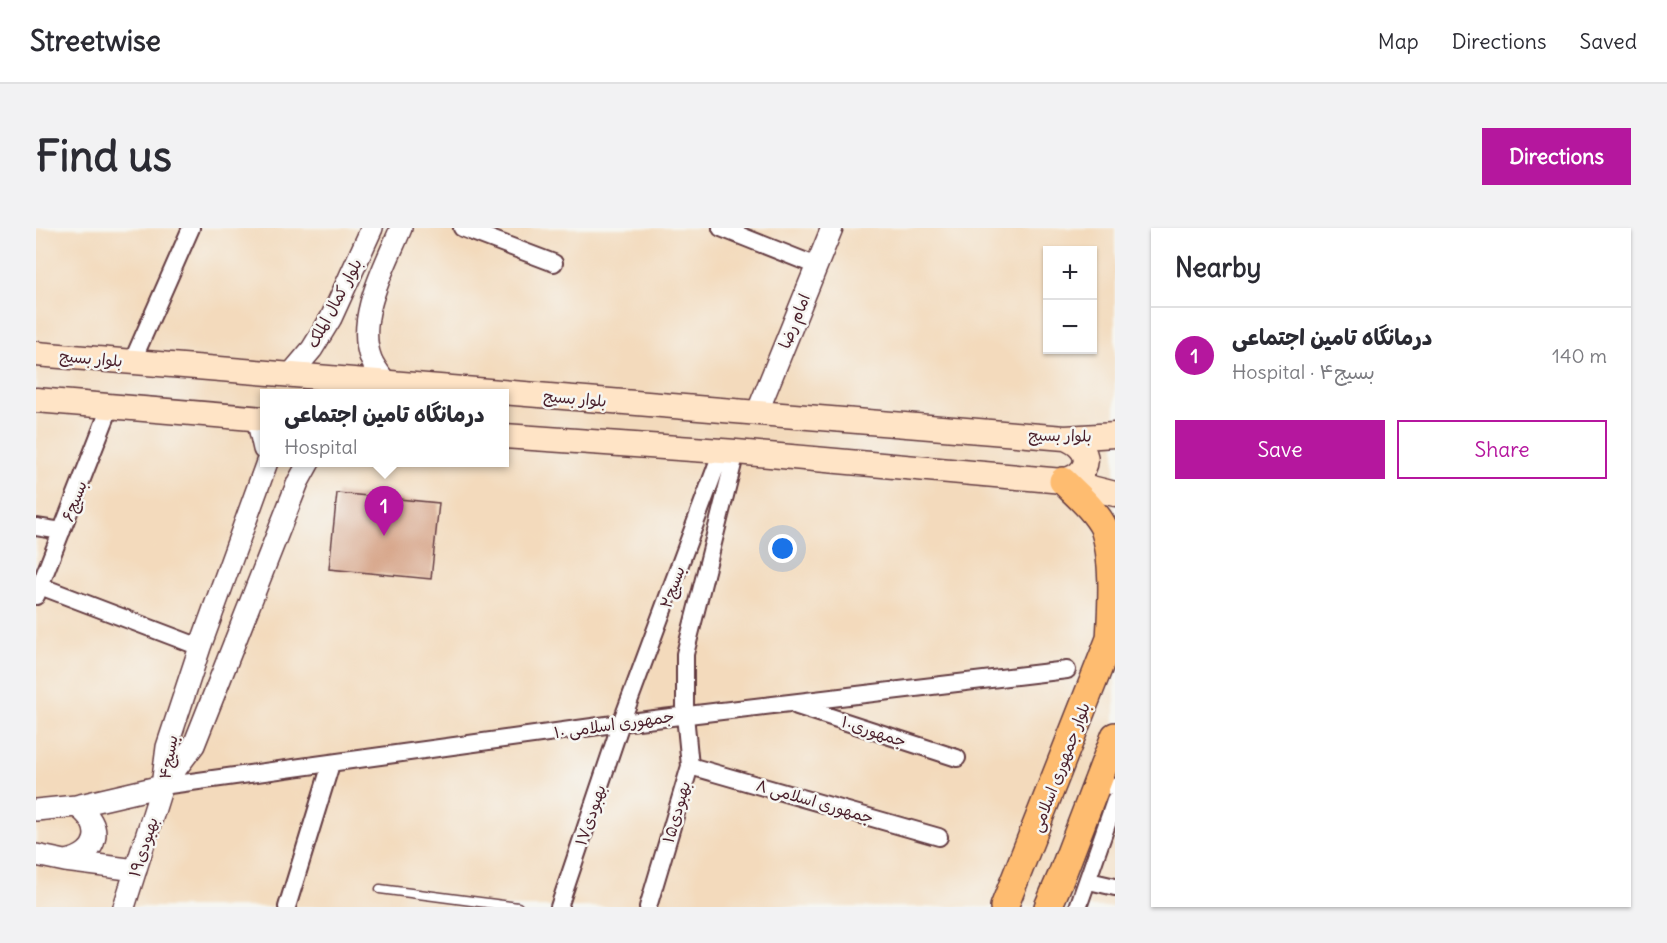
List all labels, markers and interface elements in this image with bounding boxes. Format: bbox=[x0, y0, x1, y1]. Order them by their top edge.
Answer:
text: Streetwise bbox=[30, 23, 161, 59]
text: Map bbox=[1378, 28, 1419, 55]
text: Directions bbox=[1452, 28, 1546, 55]
text: Saved bbox=[1579, 28, 1637, 55]
button: Directions bbox=[1482, 128, 1631, 185]
text: Find us bbox=[36, 130, 172, 182]
map controls bbox=[1043, 246, 1097, 354]
button: + bbox=[1043, 246, 1097, 300]
text: Nearby bbox=[1175, 251, 1261, 284]
street label: بلوار کمال الملک bbox=[302, 255, 367, 352]
street label: امام رضا bbox=[774, 291, 817, 352]
button: − bbox=[1043, 300, 1097, 354]
text: درمانگاه تامین اجتماعی bbox=[1232, 323, 1433, 351]
text: 1 bbox=[1191, 343, 1198, 368]
text: 140 m bbox=[1552, 343, 1607, 368]
street label: بلوار بسیج bbox=[58, 345, 123, 372]
text: Hospital · بسیج۴ bbox=[1232, 359, 1375, 384]
street label: بلوار بسیج bbox=[542, 385, 607, 412]
popup bbox=[260, 389, 509, 467]
text: درمانگاه تامین اجتماعی bbox=[284, 400, 485, 428]
button: Save bbox=[1175, 420, 1385, 479]
button: Share bbox=[1397, 420, 1607, 479]
street label: بلوار بسیج bbox=[1028, 424, 1092, 447]
text: Hospital bbox=[284, 434, 357, 459]
street label: بسیج۶ bbox=[57, 478, 92, 525]
pin: 1 bbox=[364, 486, 404, 536]
your location bbox=[768, 534, 797, 563]
street label: بسیج۲ bbox=[655, 563, 690, 611]
street label: بلوار جمهوری اسلامی bbox=[1026, 699, 1095, 835]
street label: جمهوری اسلامی ۱۰ bbox=[553, 706, 676, 743]
street label: جمهوری۱۰ bbox=[839, 711, 909, 752]
street label: بسیج۴ bbox=[154, 733, 183, 781]
street label: جمهوری اسلامی ۸ bbox=[754, 775, 876, 828]
street label: بهبودی۱۵ bbox=[658, 779, 695, 845]
street label: بهبودی۱۷ bbox=[570, 782, 611, 848]
street label: بهبودی۱۹ bbox=[124, 814, 163, 880]

